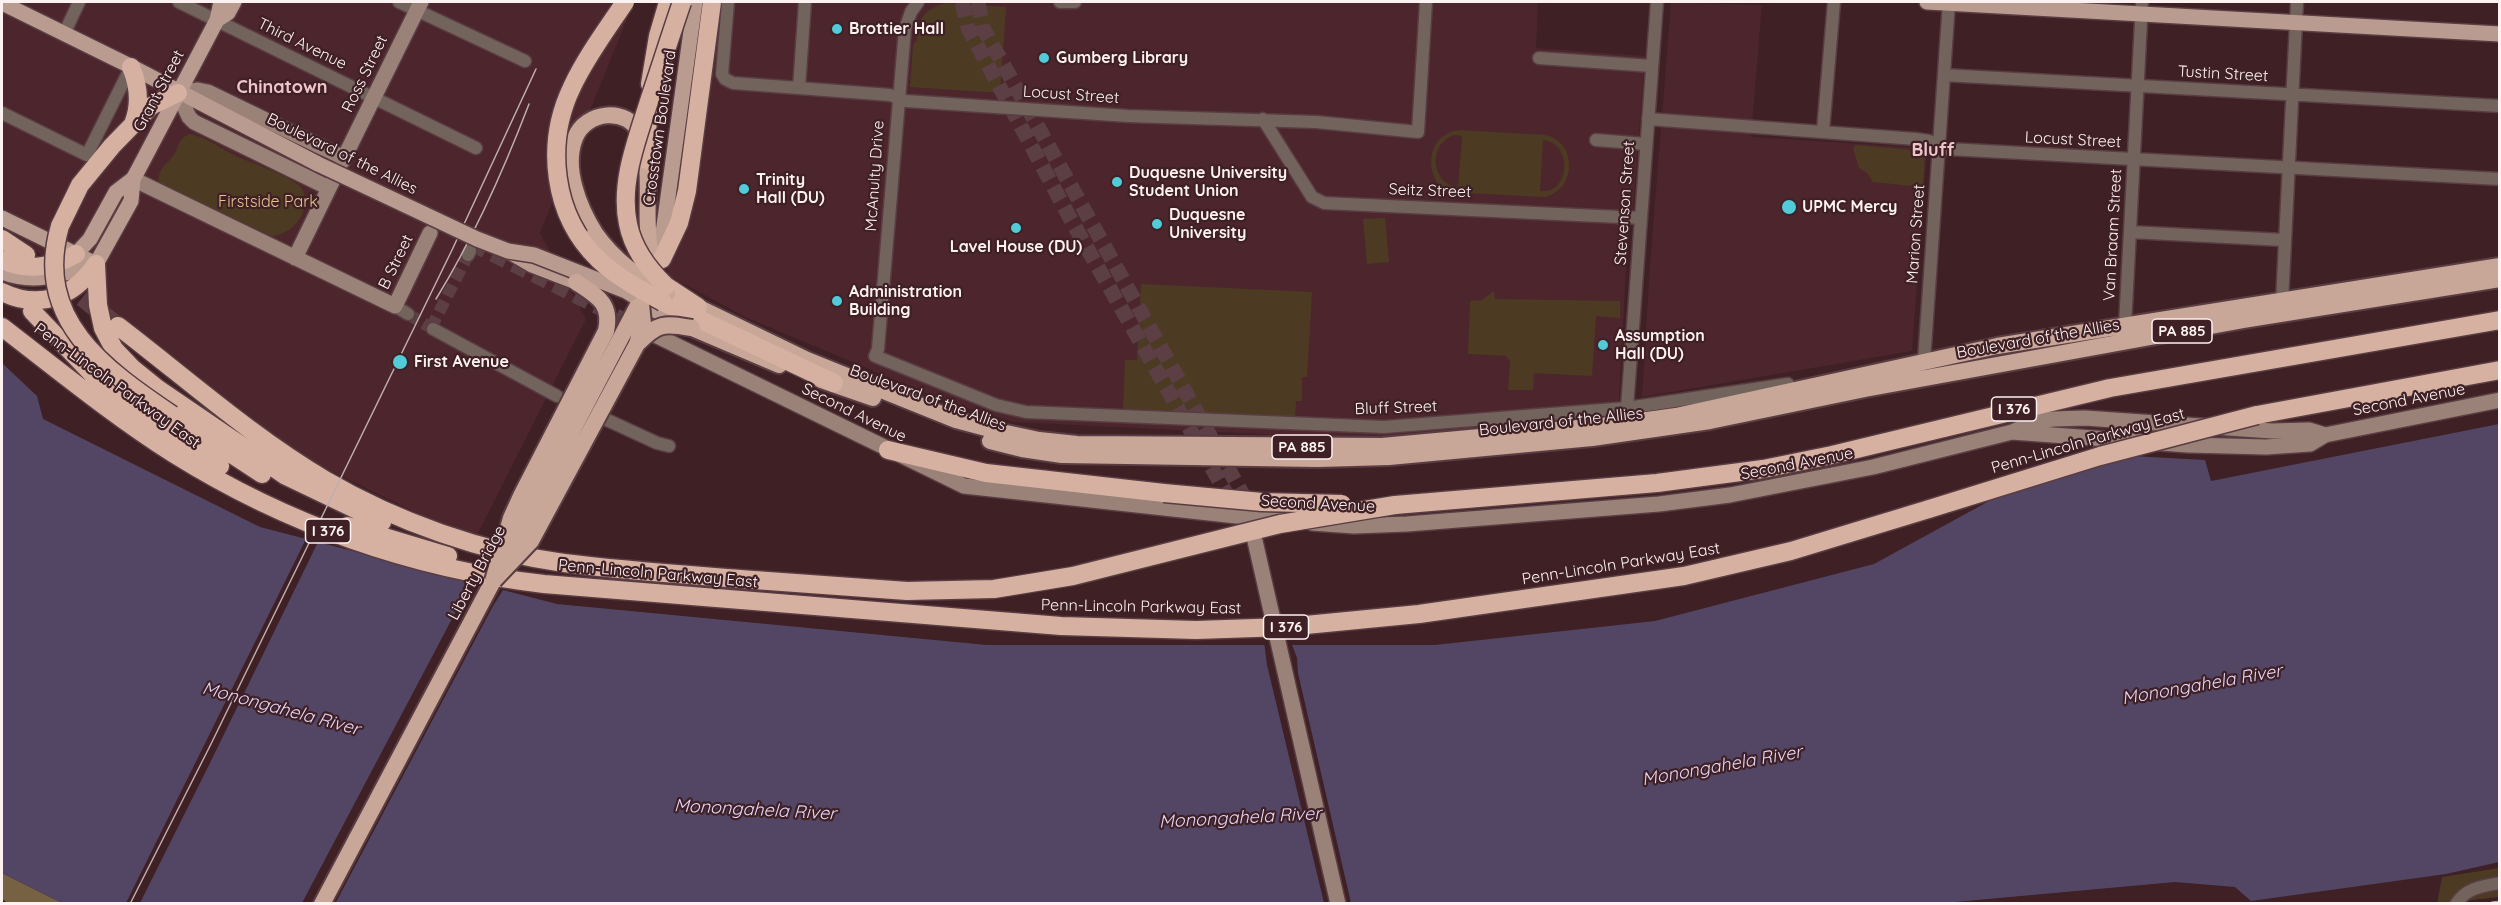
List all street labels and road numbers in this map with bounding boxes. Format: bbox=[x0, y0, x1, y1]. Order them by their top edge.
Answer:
street label: Third Avenue bbox=[254, 14, 350, 74]
street label: Ross Street bbox=[338, 32, 392, 116]
street label: Grant Street bbox=[130, 47, 188, 135]
street label: Crosstown Boulevard bbox=[640, 49, 680, 207]
street label: Tustin Street bbox=[2177, 62, 2269, 86]
street label: Locust Street bbox=[1022, 82, 1120, 108]
street label: Boulevard of the Allies bbox=[264, 109, 420, 199]
street label: McAnulty Drive bbox=[862, 120, 888, 232]
street label: Locust Street bbox=[2024, 128, 2122, 152]
street label: Stevenson Street bbox=[1611, 140, 1639, 266]
street label: Van Braam Street bbox=[2100, 168, 2126, 302]
street label: Seitz Street bbox=[1388, 180, 1472, 202]
street label: Marion Street bbox=[1903, 184, 1929, 284]
street label: B Street bbox=[375, 231, 417, 293]
street label: Boulevard of the Allies bbox=[1955, 315, 2121, 363]
street label: Penn-Lincoln Parkway East bbox=[30, 319, 204, 453]
road number: PA 885 bbox=[2152, 319, 2212, 343]
street label: Boulevard of the Allies bbox=[847, 361, 1009, 435]
street label: Second Avenue bbox=[799, 379, 909, 447]
street label: Second Avenue bbox=[2351, 380, 2467, 420]
street label: Bluff Street bbox=[1354, 397, 1438, 419]
road number: I 376 bbox=[1992, 397, 2036, 421]
street label: Boulevard of the Allies bbox=[1478, 404, 1644, 440]
street label: Penn-Lincoln Parkway East bbox=[1989, 404, 2187, 478]
road number: PA 885 bbox=[1272, 435, 1332, 459]
street label: Second Avenue bbox=[1739, 444, 1855, 484]
street label: Second Avenue bbox=[1261, 491, 1375, 517]
road number: I 376 bbox=[306, 519, 350, 543]
street label: Liberty Bridge bbox=[444, 523, 510, 623]
street label: Penn-Lincoln Parkway East bbox=[1521, 539, 1721, 589]
street label: Penn-Lincoln Parkway East bbox=[557, 556, 759, 592]
street label: Penn-Lincoln Parkway East bbox=[1041, 596, 1241, 618]
road number: I 376 bbox=[1264, 615, 1308, 639]

